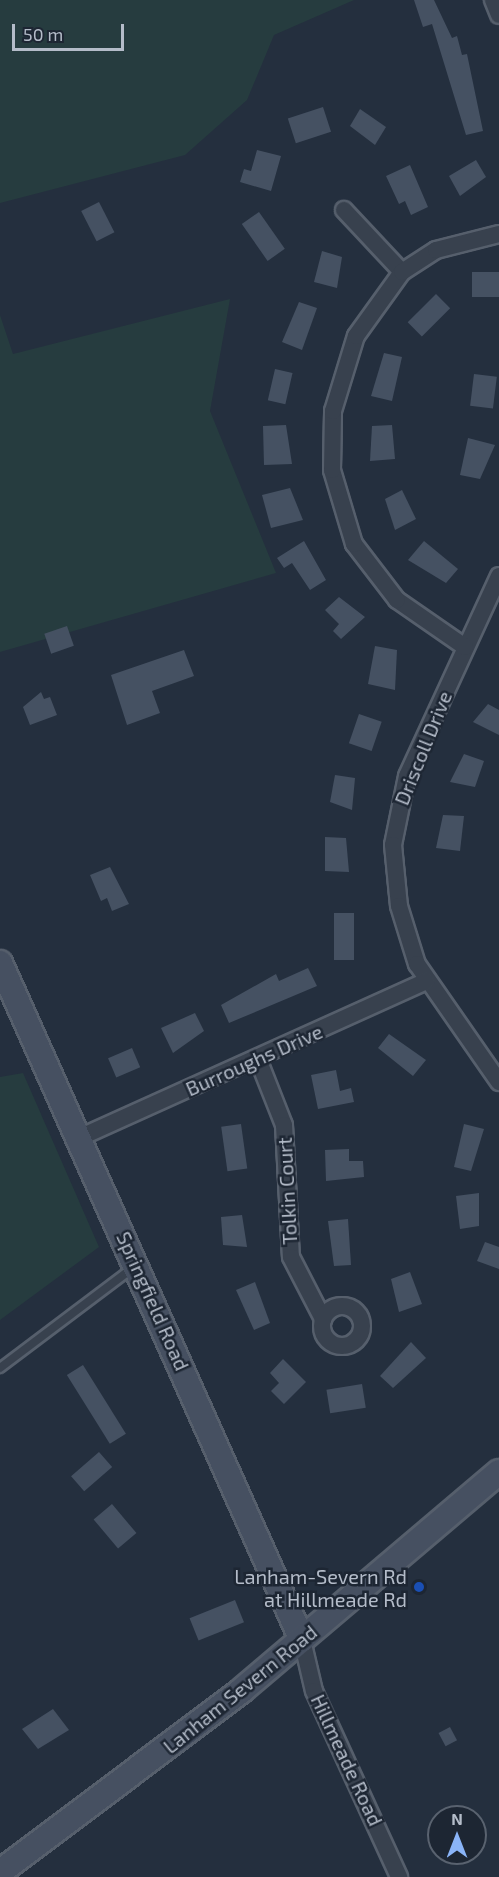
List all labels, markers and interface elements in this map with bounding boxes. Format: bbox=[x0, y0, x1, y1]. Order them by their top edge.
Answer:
scale bar bbox=[15, 12, 128, 50]
text: 50 m bbox=[23, 23, 63, 45]
street label: Driscoll Drive bbox=[389, 687, 457, 809]
street label: Burroughs Drive bbox=[182, 1019, 326, 1101]
street label: Tolkin Court bbox=[272, 1137, 302, 1245]
street label: Springfield Road bbox=[112, 1228, 194, 1374]
place label: Lanham-Severn Rd at Hillmeade Rd bbox=[234, 1564, 407, 1611]
marker: Lanham-Severn Rd at Hillmeade Rd bbox=[412, 1580, 426, 1594]
street label: Lanham Severn Road bbox=[158, 1620, 322, 1758]
street label: Hillmeade Road bbox=[306, 1691, 388, 1829]
north arrow bbox=[427, 1805, 487, 1865]
text: N bbox=[451, 1809, 463, 1828]

